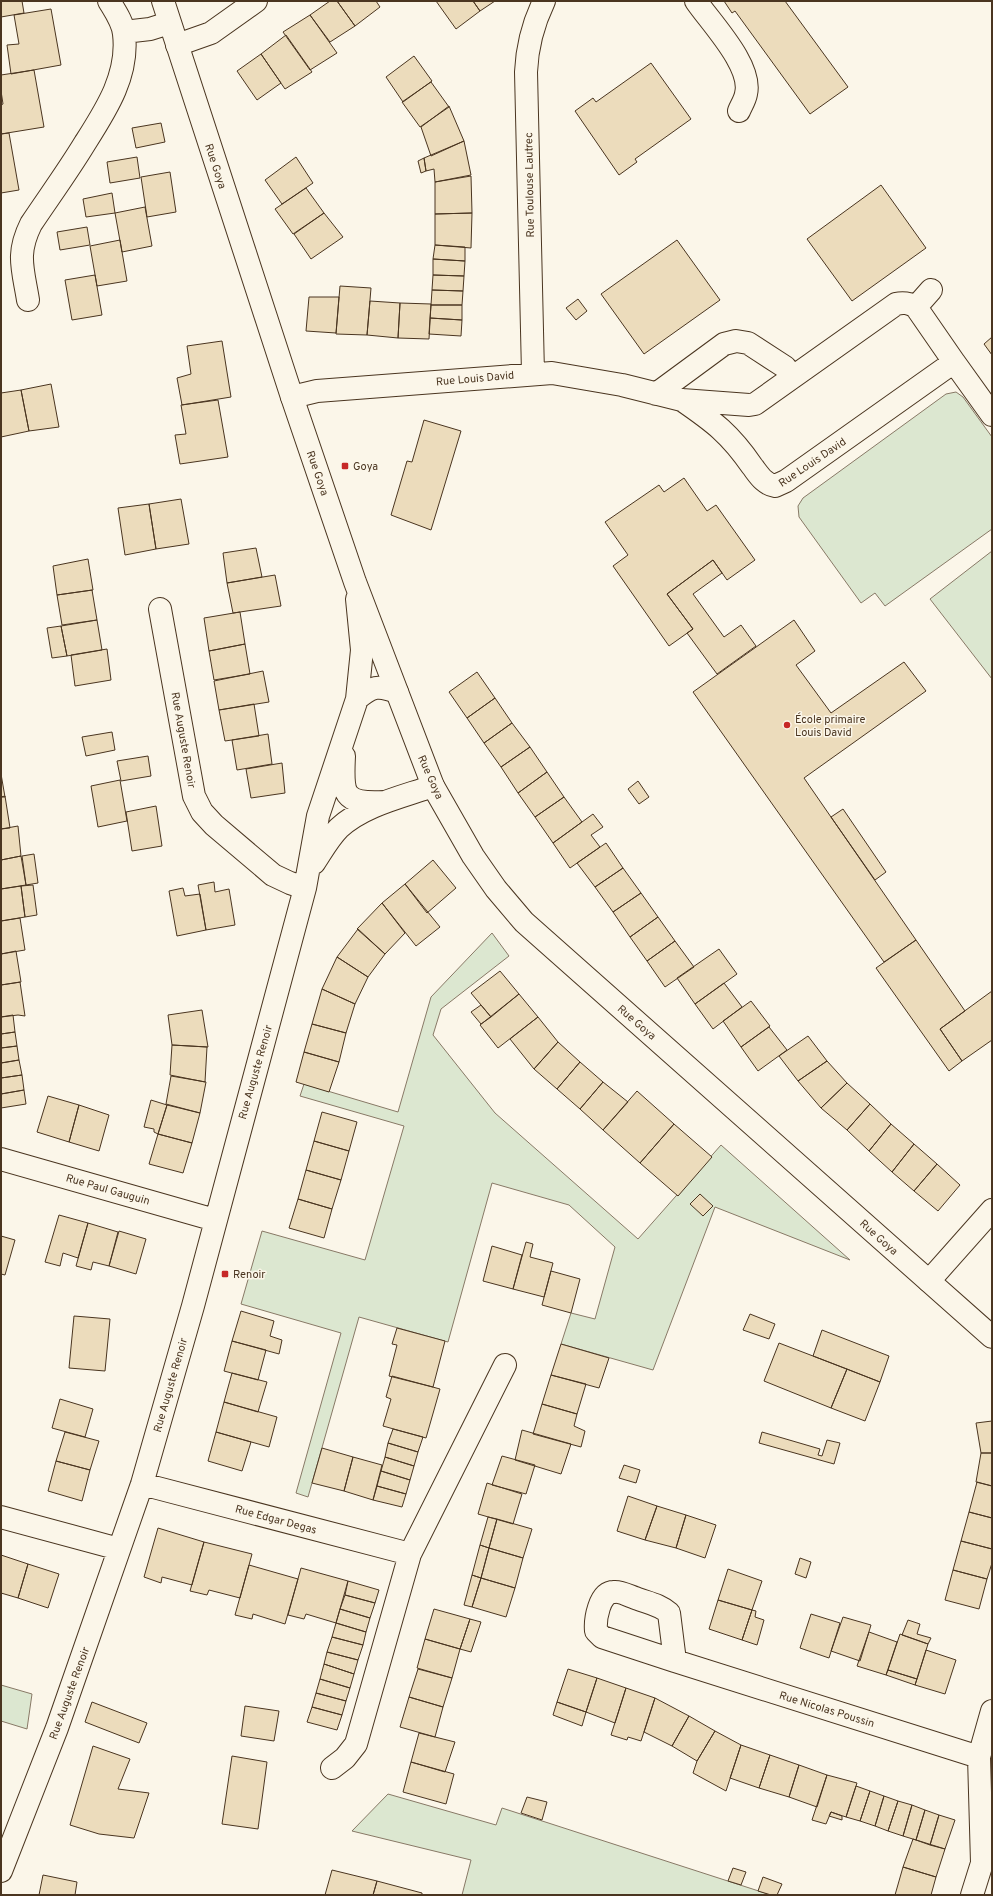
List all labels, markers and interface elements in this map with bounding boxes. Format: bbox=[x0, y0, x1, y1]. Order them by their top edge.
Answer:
street label: Rue Toulouse Lautrec bbox=[522, 132, 538, 238]
street label: Rue Goya bbox=[201, 142, 229, 191]
street label: Rue Louis David bbox=[435, 369, 515, 389]
street label: Rue Louis David bbox=[776, 435, 849, 491]
street label: Rue Goya bbox=[303, 449, 331, 498]
place label: Goya bbox=[353, 460, 378, 474]
marker: Goya bbox=[340, 461, 350, 471]
street label: Rue Auguste Renoir bbox=[168, 691, 199, 790]
place label: École primaire Louis David bbox=[795, 712, 865, 740]
marker: École primaire Louis David bbox=[782, 720, 792, 730]
street label: Rue Goya bbox=[414, 753, 446, 802]
street label: Rue Goya bbox=[614, 1002, 659, 1044]
street label: Rue Auguste Renoir bbox=[236, 1023, 276, 1121]
street label: Rue Paul Gauguin bbox=[64, 1171, 151, 1209]
street label: Rue Goya bbox=[856, 1217, 901, 1259]
place label: Renoir bbox=[233, 1268, 266, 1282]
marker: Renoir bbox=[220, 1269, 230, 1279]
street label: Rue Auguste Renoir bbox=[151, 1336, 191, 1434]
street label: Rue Edgar Degas bbox=[233, 1502, 318, 1538]
street label: Rue Auguste Renoir bbox=[47, 1644, 93, 1742]
street label: Rue Nicolas Poussin bbox=[777, 1689, 876, 1731]

